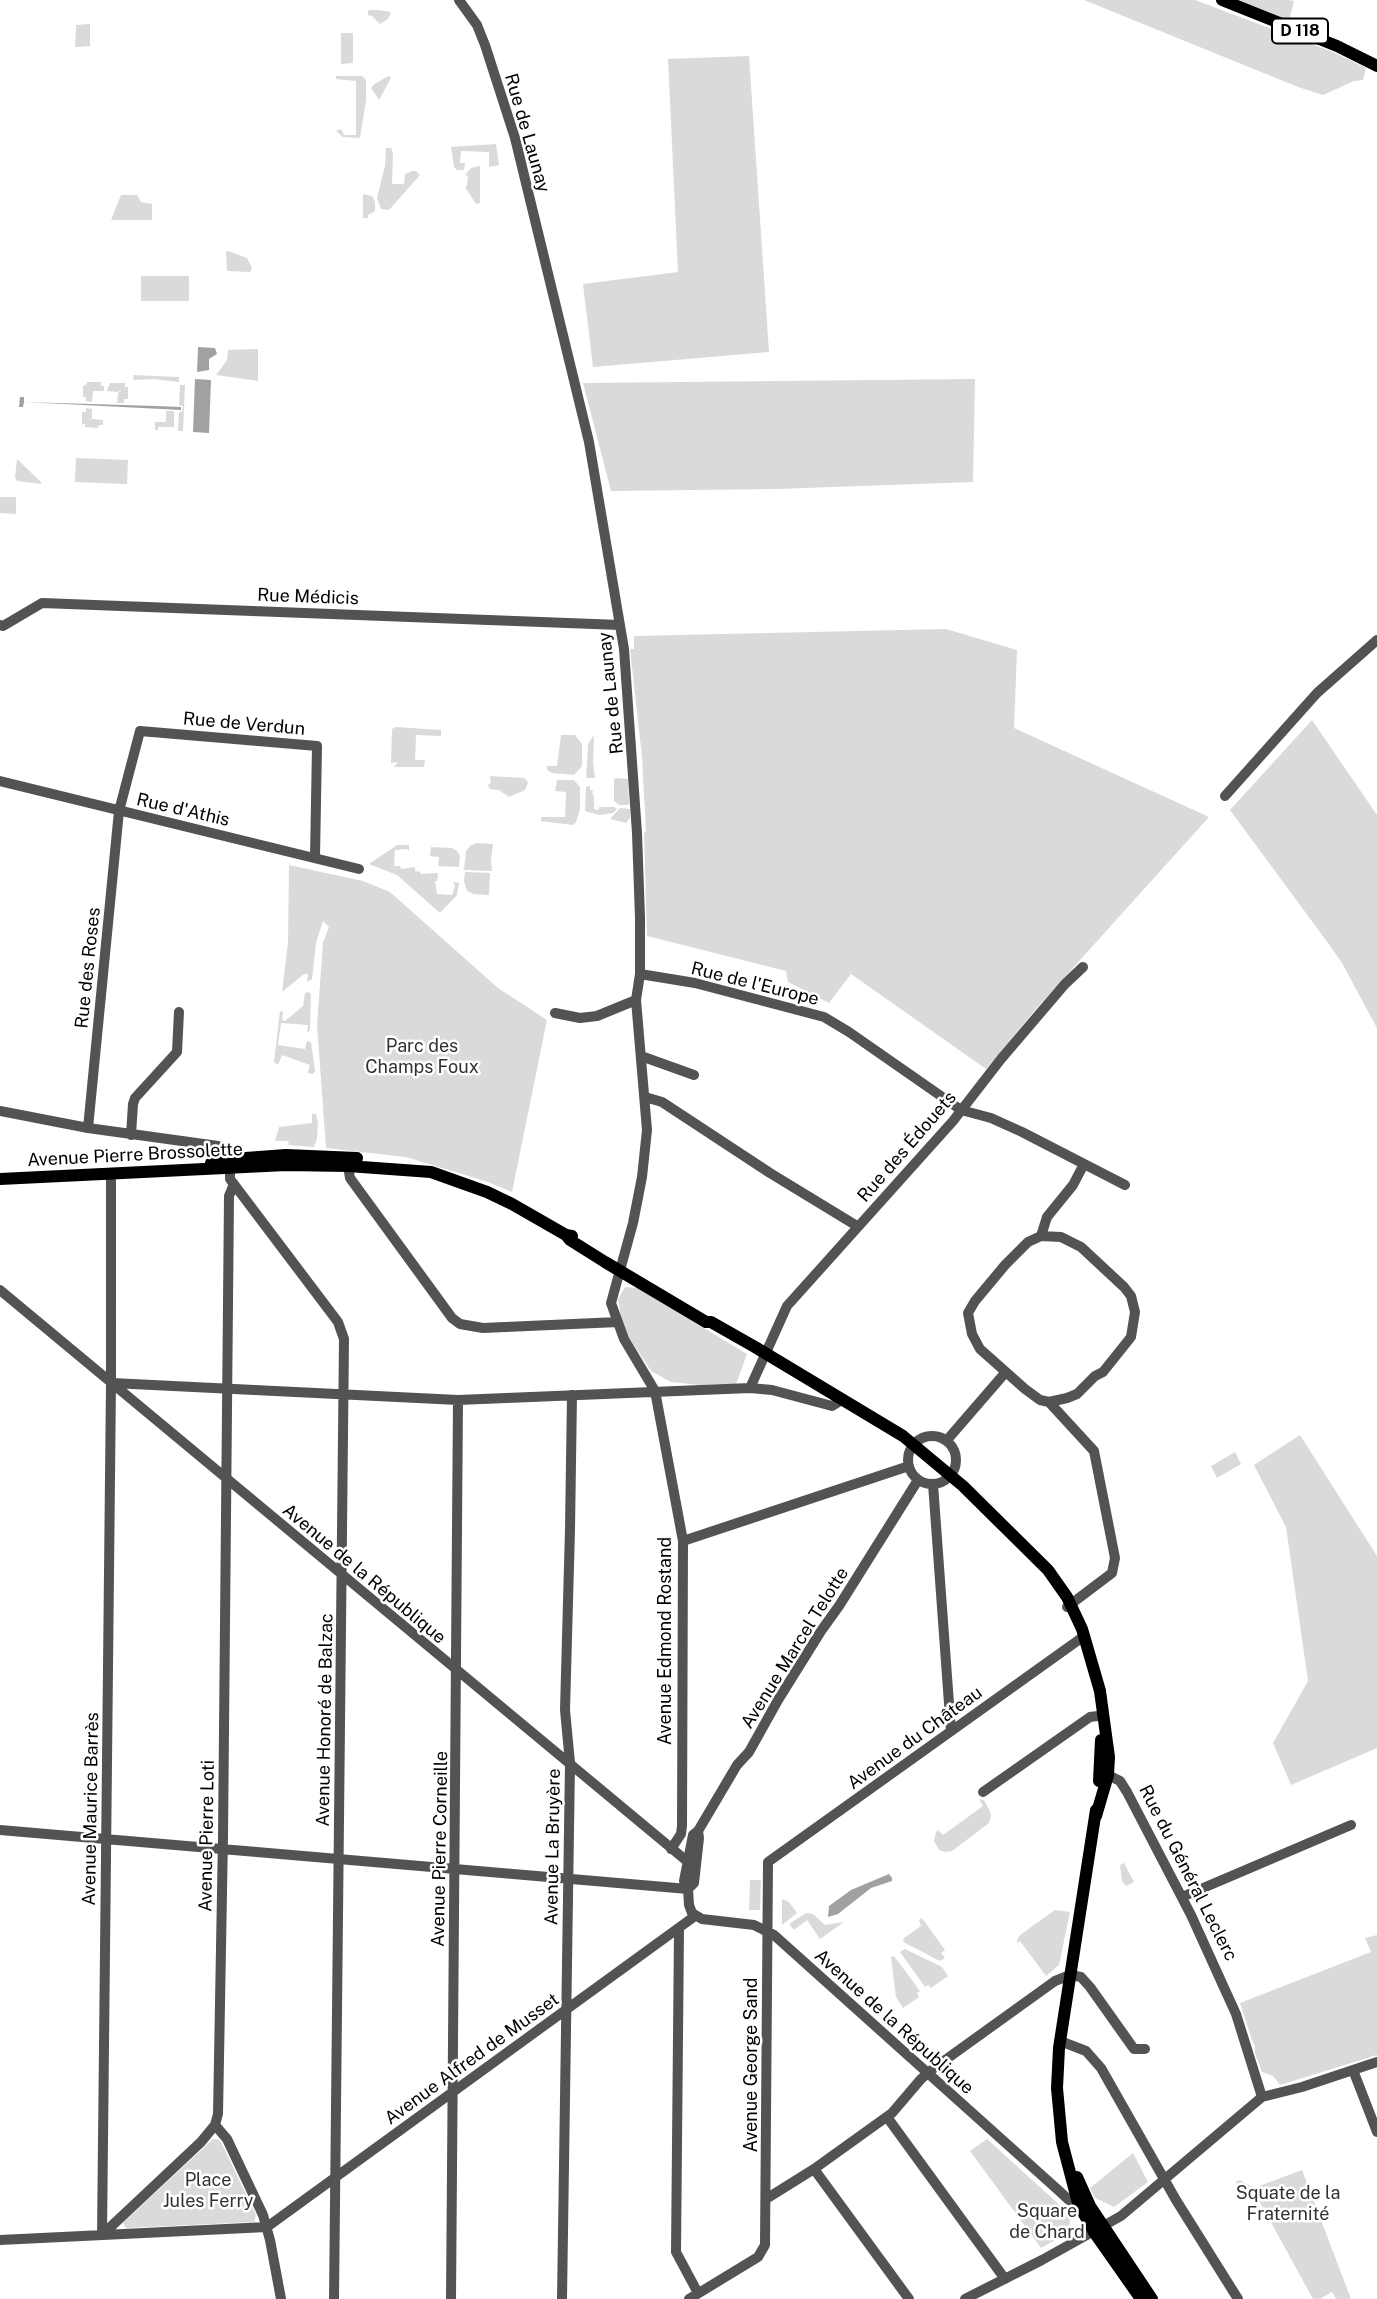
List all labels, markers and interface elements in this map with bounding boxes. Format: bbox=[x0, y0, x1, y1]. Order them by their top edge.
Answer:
road number: D 118 bbox=[1272, 19, 1328, 44]
street label: Rue de Launay bbox=[500, 71, 554, 195]
street label: Rue Médicis bbox=[257, 584, 359, 610]
street label: Rue de Launay bbox=[594, 631, 628, 755]
street label: Rue de Verdun bbox=[182, 708, 306, 740]
street label: Rue d'Athis bbox=[134, 789, 232, 831]
street label: Rue des Roses bbox=[71, 906, 105, 1030]
street label: Rue de l'Europe bbox=[689, 958, 821, 1010]
park label: Parc des Champs Foux bbox=[365, 1035, 479, 1078]
street label: Rue des Édouets bbox=[853, 1087, 961, 1207]
street label: Avenue Pierre Brossolette bbox=[27, 1139, 243, 1171]
street label: Avenue de la République bbox=[278, 1499, 450, 1649]
street label: Avenue Edmond Rostand bbox=[654, 1537, 676, 1745]
street label: Avenue Marcel Telotte bbox=[737, 1563, 853, 1733]
street label: Avenue Honoré de Balzac bbox=[312, 1613, 338, 1827]
street label: Avenue du Château bbox=[843, 1682, 987, 1794]
street label: Avenue Maurice Barrès bbox=[79, 1712, 103, 1906]
street label: Avenue Pierre Corneille bbox=[427, 1751, 453, 1947]
street label: Avenue Pierre Loti bbox=[195, 1760, 219, 1912]
street label: Avenue La Bruyère bbox=[541, 1768, 565, 1926]
street label: Rue du Général Leclerc bbox=[1134, 1781, 1242, 1965]
street label: Avenue de la République bbox=[810, 1945, 978, 2099]
street label: Avenue George Sand bbox=[740, 1977, 762, 2153]
street label: Avenue Alfred de Musset bbox=[381, 1989, 563, 2129]
park label: Place Jules Ferry bbox=[163, 2169, 253, 2212]
park label: Squate de la Fraternité bbox=[1236, 2182, 1340, 2224]
park label: Square de Chard bbox=[1009, 2200, 1085, 2242]

